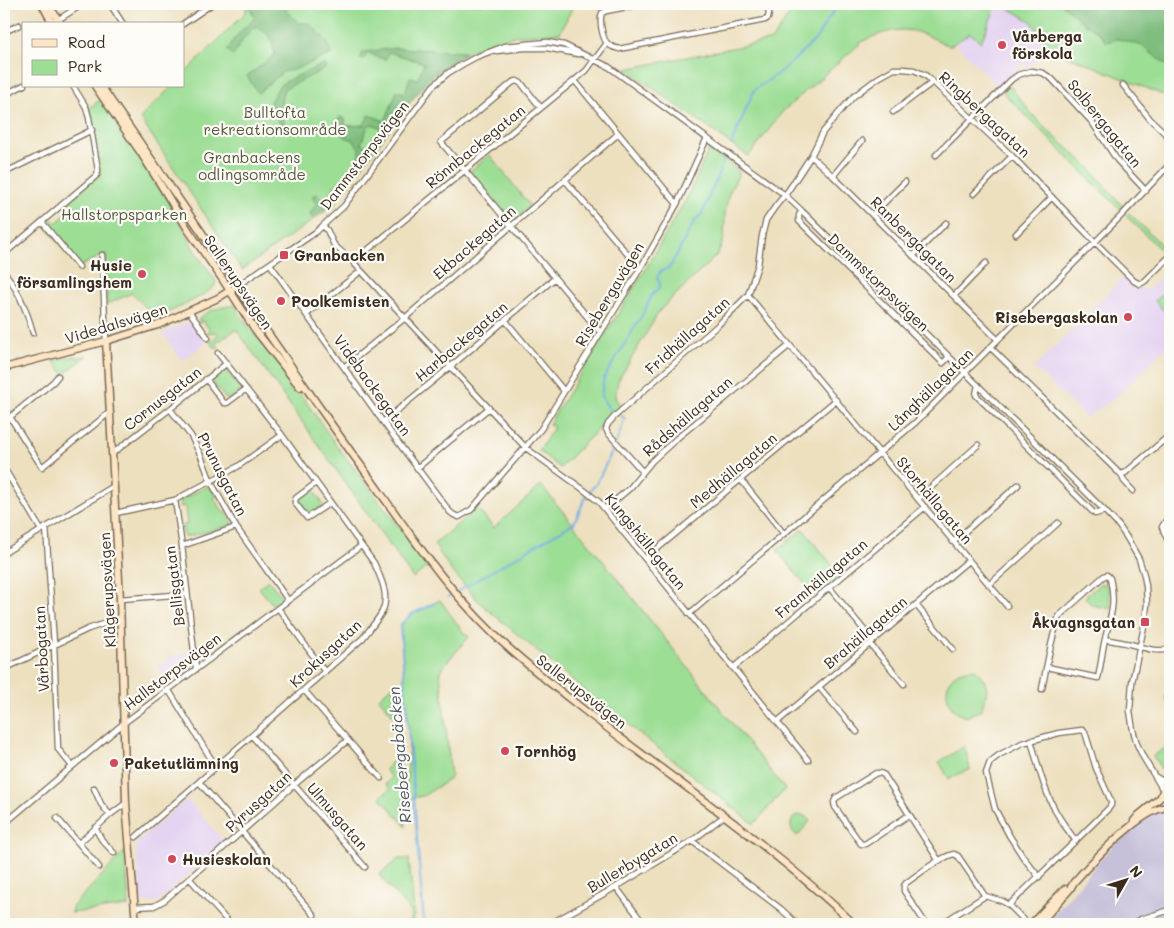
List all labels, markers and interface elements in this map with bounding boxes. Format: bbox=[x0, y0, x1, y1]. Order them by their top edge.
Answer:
legend bbox=[22, 22, 185, 88]
place label: Vårberga förskola bbox=[1012, 26, 1082, 63]
text: Road bbox=[68, 32, 105, 52]
marker: Vårberga förskola bbox=[996, 39, 1008, 51]
text: Park bbox=[68, 56, 102, 76]
street label: Ringbergagatan bbox=[935, 66, 1035, 162]
street label: Solbergagatan bbox=[1063, 75, 1147, 171]
street label: Dammstorpsvägen bbox=[315, 96, 413, 214]
street label: Rönnbackegatan bbox=[421, 100, 529, 192]
park label: Bulltofta rekreationsområde bbox=[203, 102, 347, 139]
park label: Granbackens odlingsområde bbox=[198, 147, 306, 184]
street label: Ranbergagatan bbox=[867, 192, 961, 286]
street label: Ekbackegatan bbox=[428, 200, 520, 284]
park label: Hallstorpsparken bbox=[61, 204, 187, 224]
street label: Dammstorpsvägen bbox=[824, 228, 934, 336]
street label: Sallerupsvägen bbox=[200, 231, 278, 333]
street label: Risebergavägen bbox=[570, 238, 648, 350]
place label: Granbacken bbox=[294, 245, 385, 265]
marker: Granbacken bbox=[278, 249, 290, 261]
place label: Husie församlingshem bbox=[17, 255, 132, 292]
marker: Husie församlingshem bbox=[136, 268, 148, 280]
place label: Poolkemisten bbox=[291, 291, 389, 311]
street label: Fridhällagatan bbox=[641, 292, 733, 378]
marker: Poolkemisten bbox=[275, 295, 287, 307]
street label: Harbackegatan bbox=[411, 296, 511, 386]
street label: Videdalsvägen bbox=[62, 298, 170, 348]
place label: Risebergaskolan bbox=[995, 307, 1118, 327]
marker: Risebergaskolan bbox=[1122, 311, 1134, 323]
street label: Videbackegatan bbox=[330, 330, 416, 440]
street label: Långhällagatan bbox=[883, 343, 977, 435]
street label: Cornusgatan bbox=[119, 361, 205, 435]
street label: Rådshällagatan bbox=[638, 371, 736, 461]
street label: Medhällagatan bbox=[685, 428, 781, 512]
street label: Prunusgatan bbox=[193, 429, 253, 519]
street label: Storhällagatan bbox=[892, 452, 978, 548]
street label: Kungshällagatan bbox=[601, 489, 691, 593]
street label: Klågerupsvägen bbox=[94, 532, 120, 648]
street label: Framhällagatan bbox=[771, 534, 871, 622]
street label: Bellisgatan bbox=[159, 545, 189, 627]
street label: Brahällagatan bbox=[819, 591, 911, 673]
street label: Vårbogatan bbox=[29, 605, 53, 693]
place label: Åkvagnsgatan bbox=[1031, 611, 1135, 632]
street label: Krokusgatan bbox=[285, 615, 365, 691]
marker: Åkvagnsgatan bbox=[1139, 616, 1151, 628]
street label: Hallstorpsvägen bbox=[119, 628, 225, 714]
street label: Sallerupsvägen bbox=[533, 649, 631, 733]
water label: Risebergabäcken bbox=[383, 686, 415, 824]
place label: Tornhög bbox=[515, 741, 576, 761]
marker: Tornhög bbox=[499, 745, 511, 757]
place label: Paketutlämning bbox=[124, 753, 239, 773]
marker: Paketutlämning bbox=[108, 757, 120, 769]
street label: Pyrusgatan bbox=[221, 766, 295, 836]
street label: Ulmusgatan bbox=[303, 778, 373, 854]
street label: Bullerbygatan bbox=[583, 827, 681, 897]
place label: Husieskolan bbox=[182, 849, 271, 869]
marker: Husieskolan bbox=[166, 853, 178, 865]
north arrow bbox=[1102, 856, 1152, 906]
text: N bbox=[1126, 861, 1147, 882]

